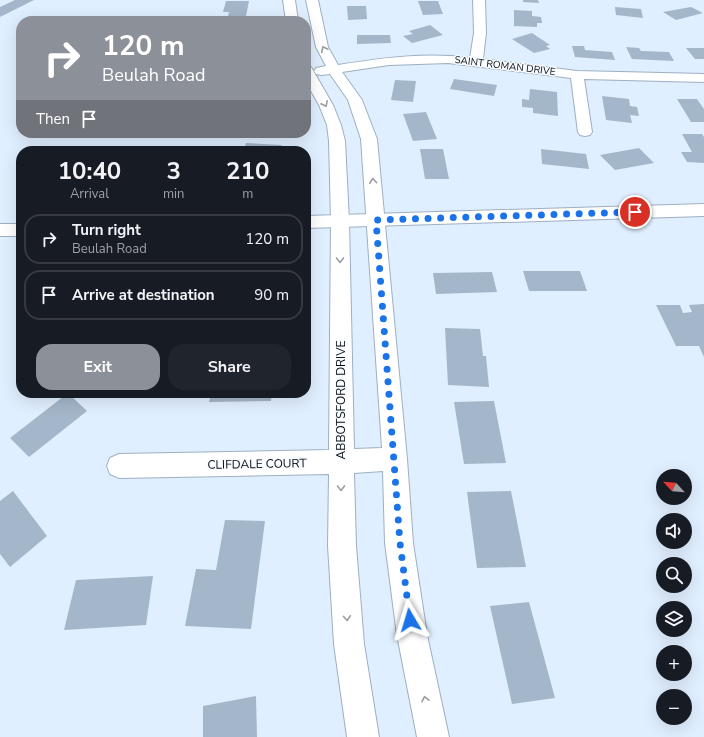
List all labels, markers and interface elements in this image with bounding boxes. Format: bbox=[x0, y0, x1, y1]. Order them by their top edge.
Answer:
text: 120 m bbox=[102, 27, 185, 65]
icon: right bbox=[36, 32, 88, 84]
one-way arrow bbox=[321, 45, 329, 53]
street label: SAINT ROMAN DRIVE bbox=[454, 53, 556, 79]
text: Beulah Road bbox=[102, 63, 205, 87]
one-way arrow bbox=[320, 100, 328, 107]
icon: arrive bbox=[78, 108, 100, 130]
text: Then bbox=[36, 109, 70, 129]
text: 10:40 bbox=[58, 155, 121, 187]
text: 3 bbox=[166, 155, 181, 187]
text: 210 bbox=[226, 155, 269, 187]
one-way arrow bbox=[369, 178, 378, 184]
text: Arrival bbox=[70, 185, 109, 203]
text: min bbox=[163, 185, 184, 203]
text: m bbox=[242, 185, 253, 203]
pin bbox=[618, 195, 652, 229]
icon: arrive bbox=[624, 201, 646, 223]
text: Turn right bbox=[72, 220, 141, 240]
icon: right bbox=[38, 228, 60, 250]
text: 120 m bbox=[245, 229, 289, 249]
text: Beulah Road bbox=[72, 240, 147, 258]
one-way arrow bbox=[336, 257, 344, 263]
icon: arrive bbox=[38, 284, 60, 306]
text: Arrive at destination bbox=[72, 285, 215, 305]
text: 90 m bbox=[254, 285, 289, 305]
street label: ABBOTSFORD DRIVE bbox=[333, 341, 349, 459]
button: Exit bbox=[36, 344, 160, 390]
button: Share bbox=[168, 344, 291, 390]
street label: CLIFDALE COURT bbox=[207, 455, 307, 473]
north arrow bbox=[656, 469, 692, 505]
map controls bbox=[656, 469, 692, 725]
one-way arrow bbox=[337, 485, 346, 491]
button: sound bbox=[656, 513, 692, 549]
button: search bbox=[656, 557, 692, 593]
position arrow bbox=[389, 599, 431, 641]
button: layers bbox=[656, 601, 692, 637]
one-way arrow bbox=[343, 615, 352, 621]
button: + bbox=[656, 645, 692, 681]
button: − bbox=[656, 689, 692, 725]
one-way arrow bbox=[421, 696, 429, 702]

